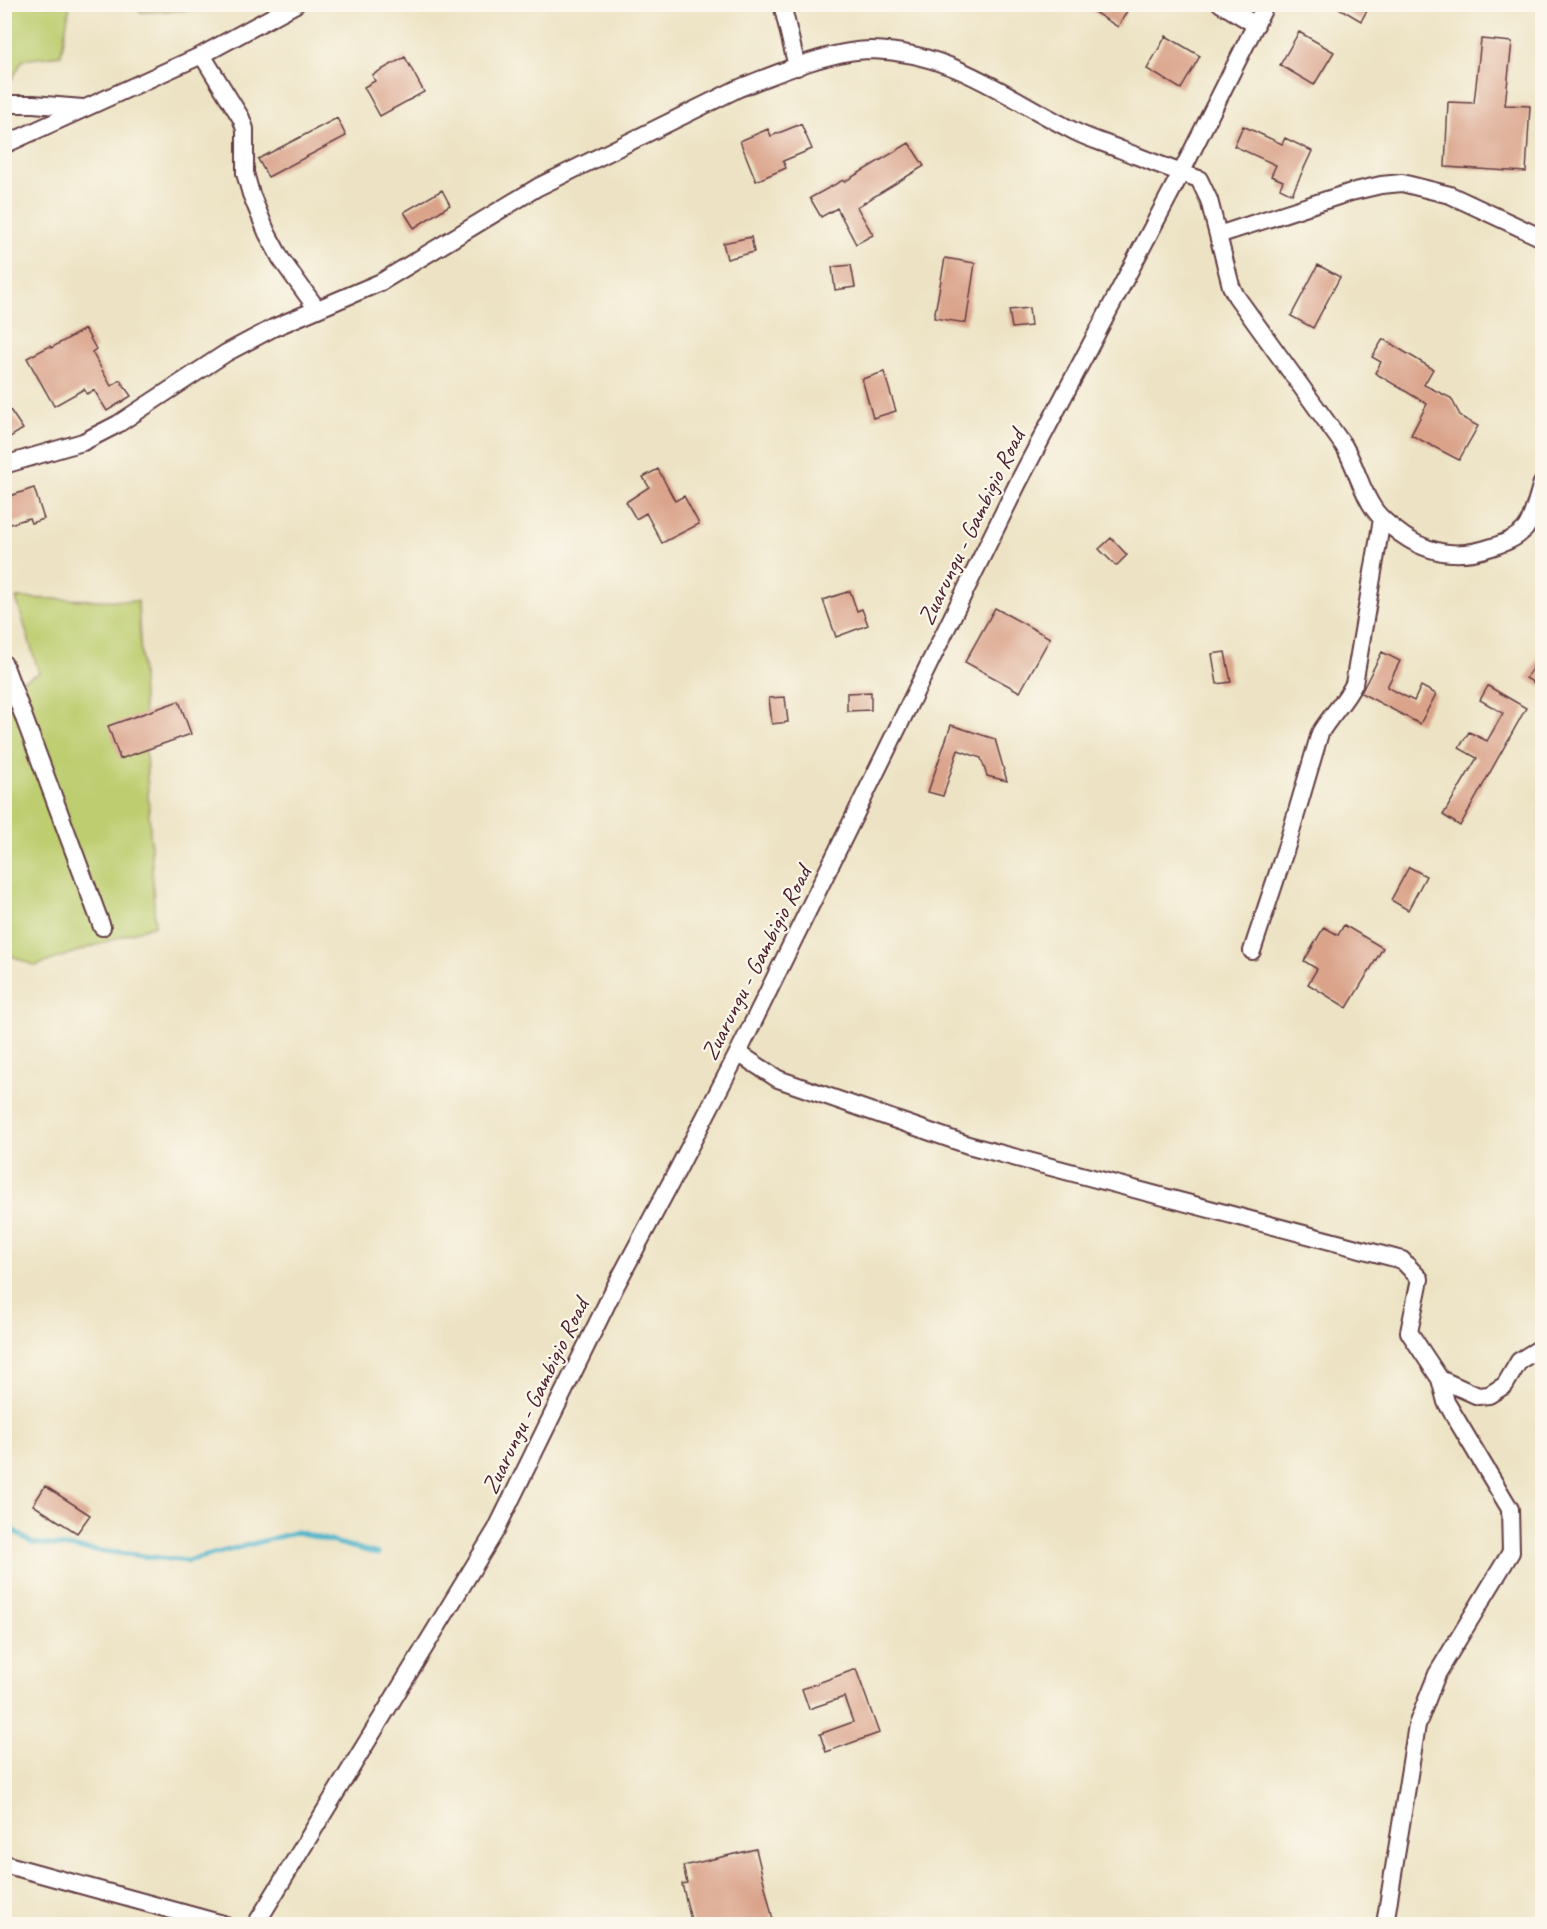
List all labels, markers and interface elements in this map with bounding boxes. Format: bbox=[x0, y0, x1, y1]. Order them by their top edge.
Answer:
street label: Zuarungu - Gambigio Road bbox=[911, 421, 1033, 630]
street label: Zuarungu - Gambigio Road bbox=[694, 858, 819, 1065]
street label: Zuarungu - Gambigio Road bbox=[475, 1290, 597, 1499]

